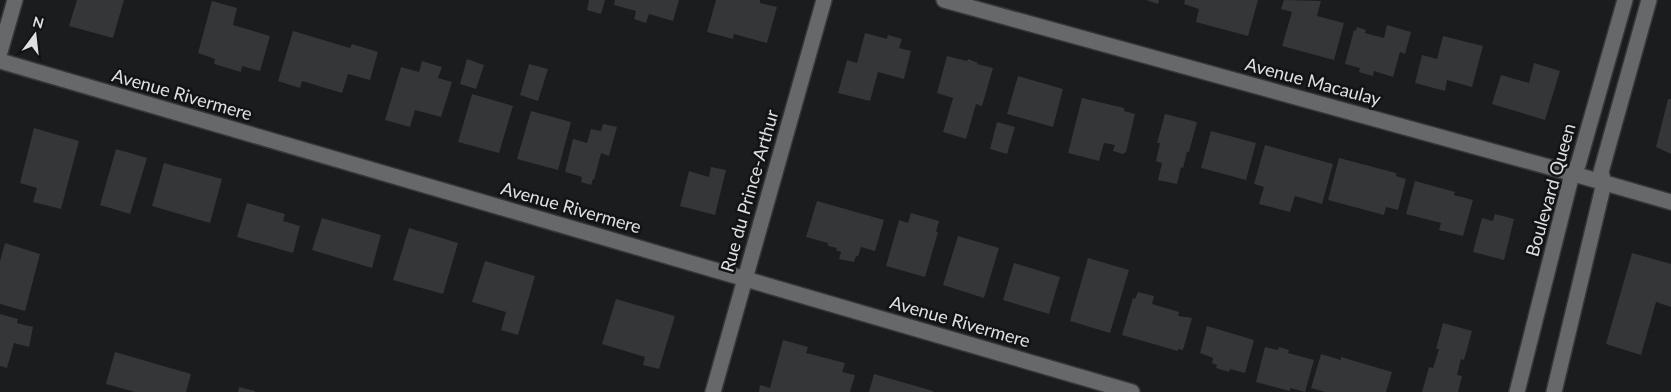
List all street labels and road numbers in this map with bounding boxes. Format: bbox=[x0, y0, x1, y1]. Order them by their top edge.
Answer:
street label: Avenue Macaulay bbox=[1243, 52, 1384, 110]
street label: Avenue Rivermere bbox=[110, 64, 255, 125]
street label: Rue du Prince-Arthur bbox=[715, 107, 783, 274]
street label: Boulevard Queen bbox=[1521, 121, 1580, 259]
street label: Avenue Rivermere bbox=[499, 177, 644, 238]
street label: Avenue Rivermere bbox=[888, 291, 1033, 352]

